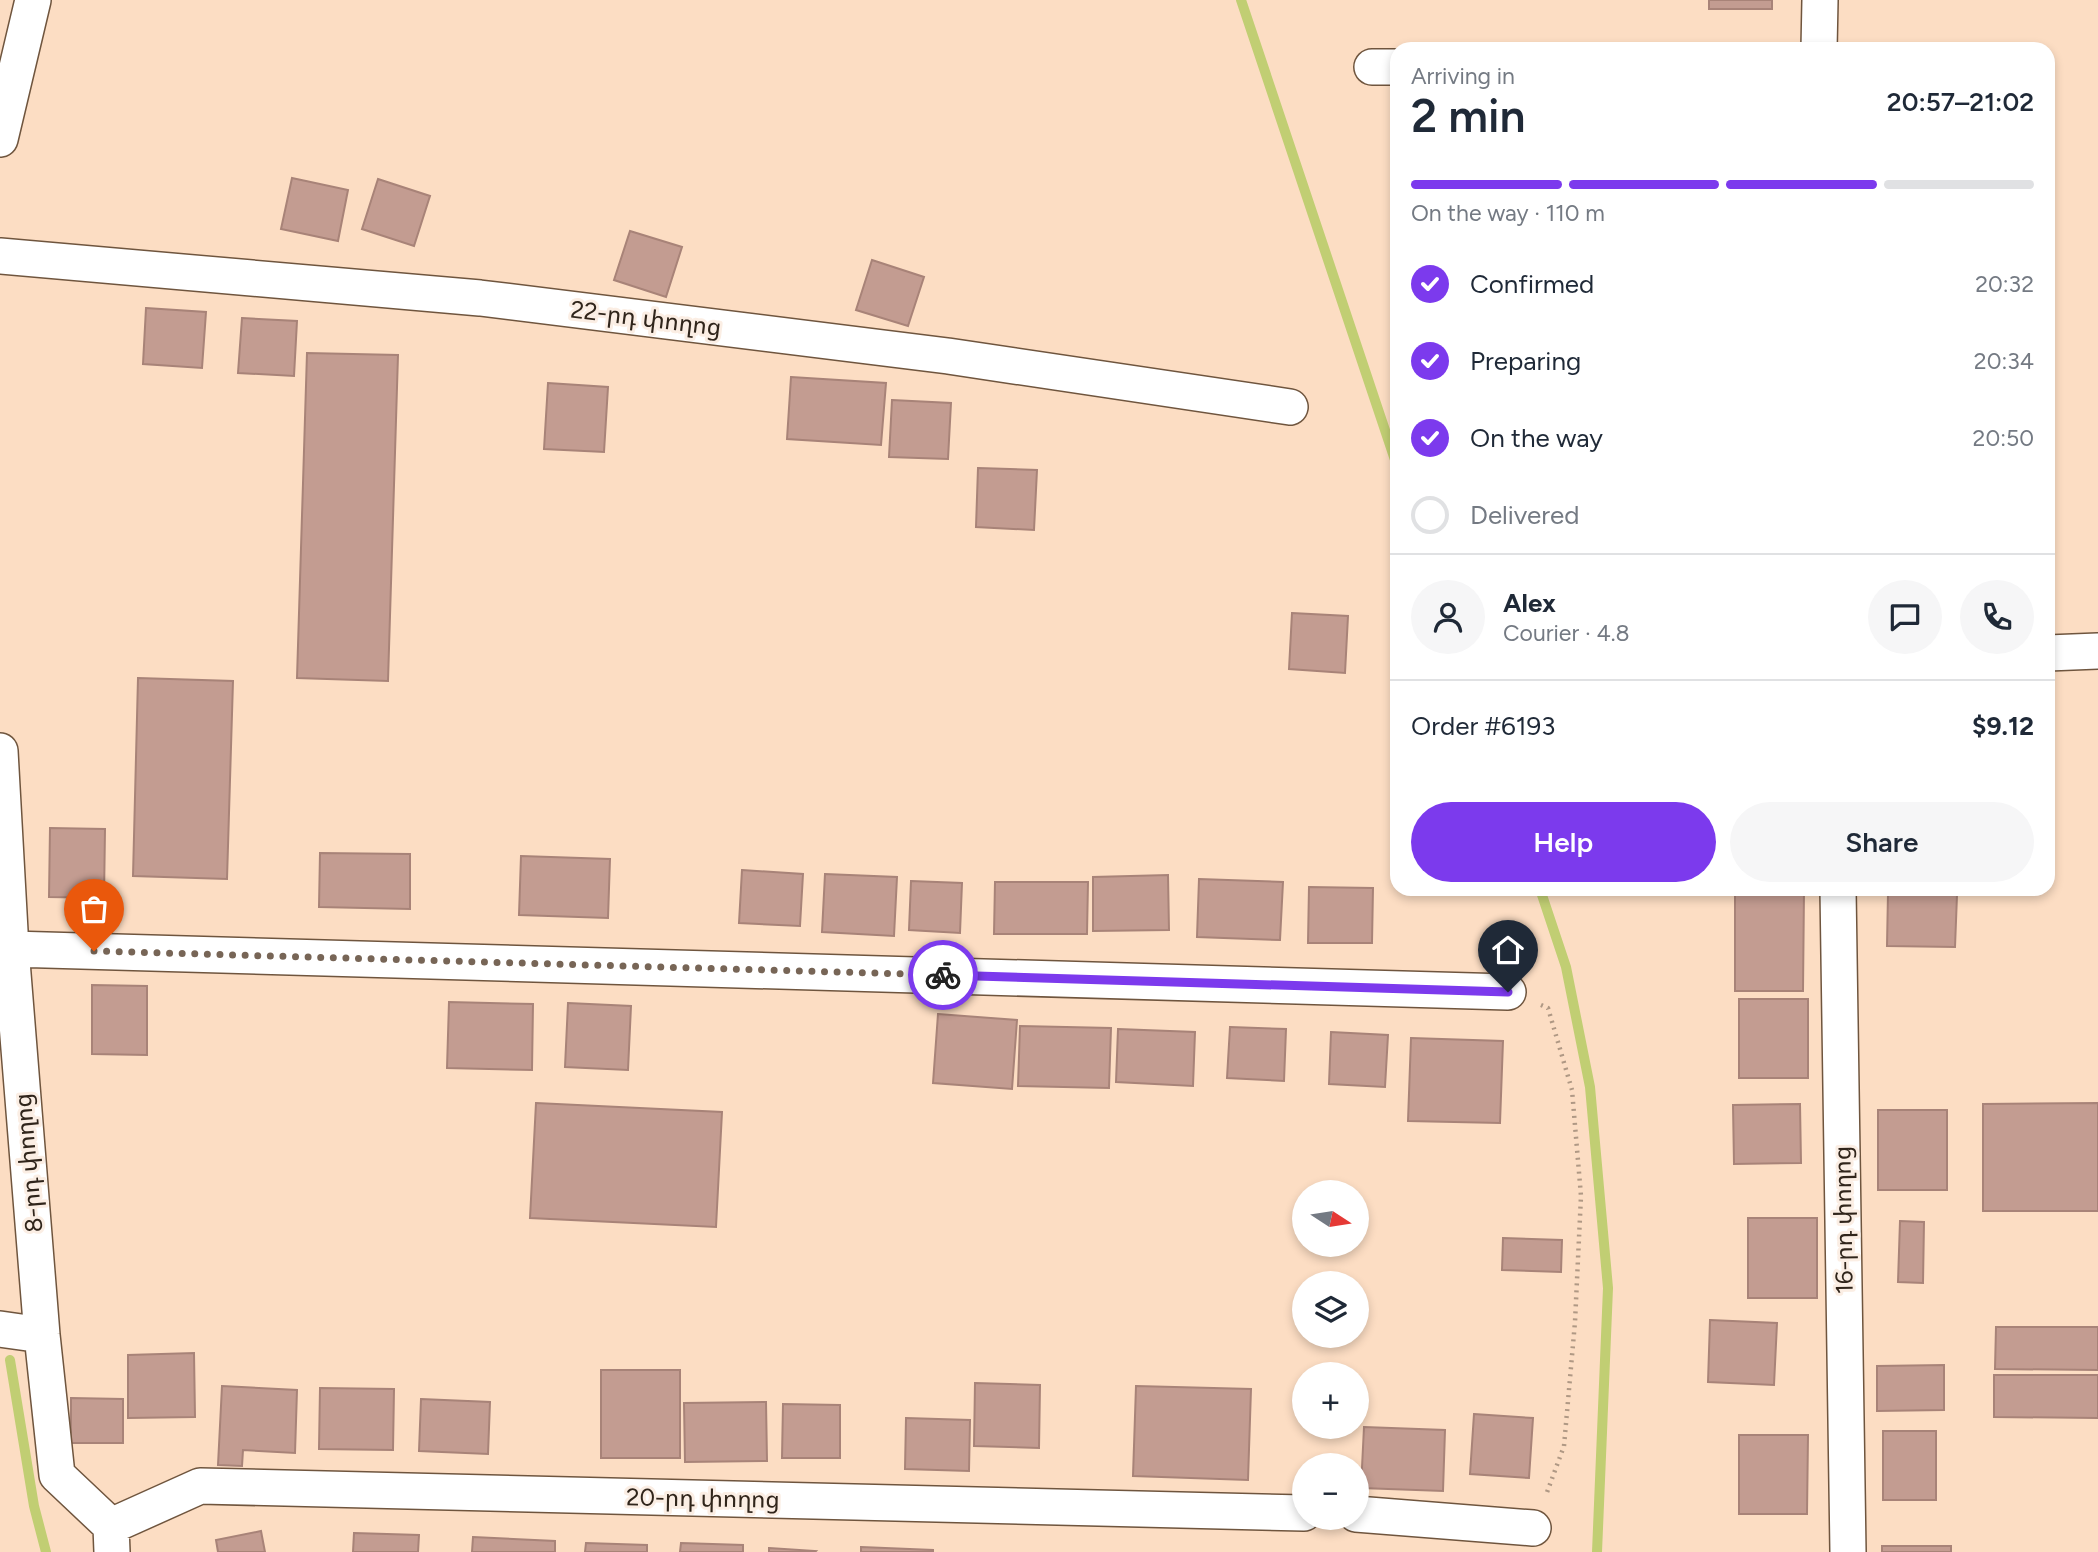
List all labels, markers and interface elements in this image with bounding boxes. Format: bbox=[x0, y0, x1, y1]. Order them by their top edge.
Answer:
text: Arriving in bbox=[1411, 62, 1515, 90]
text: 20:57–21:02 bbox=[1887, 86, 2034, 118]
text: 2 min bbox=[1411, 88, 1526, 144]
text: On the way · 110 m bbox=[1411, 199, 1605, 227]
icon: check bbox=[1411, 265, 1449, 303]
text: Confirmed bbox=[1470, 268, 1594, 300]
text: 20:32 bbox=[1975, 270, 2034, 298]
street label: 22-րդ փողոց bbox=[569, 294, 723, 342]
icon: check bbox=[1411, 342, 1449, 380]
text: Preparing bbox=[1470, 345, 1581, 377]
text: 20:34 bbox=[1974, 347, 2034, 375]
icon: check bbox=[1411, 419, 1449, 457]
text: On the way bbox=[1470, 422, 1603, 454]
text: 20:50 bbox=[1973, 424, 2034, 452]
text: Delivered bbox=[1470, 499, 1579, 531]
button: person bbox=[1411, 580, 1485, 654]
button: chat bbox=[1868, 580, 1942, 654]
button: phone bbox=[1960, 580, 2034, 654]
text: Alex bbox=[1503, 587, 1556, 619]
text: Courier · 4.8 bbox=[1503, 619, 1630, 647]
text: Order #6193 bbox=[1411, 710, 1555, 742]
text: $9.12 bbox=[1972, 710, 2034, 742]
button: Help bbox=[1411, 802, 1716, 882]
button: Share bbox=[1730, 802, 2034, 882]
pin bbox=[64, 879, 124, 951]
icon: bag bbox=[75, 890, 113, 928]
pin bbox=[1478, 920, 1538, 992]
icon: home bbox=[1489, 931, 1527, 969]
courier bbox=[908, 940, 978, 1010]
icon: bike bbox=[924, 956, 962, 994]
street label: 8-րդ փողոց bbox=[7, 1092, 49, 1234]
street label: 16-րդ փողոց bbox=[1827, 1146, 1859, 1294]
north arrow bbox=[1292, 1180, 1368, 1256]
map controls bbox=[1292, 1180, 1369, 1530]
button: layers bbox=[1292, 1271, 1369, 1348]
button: + bbox=[1292, 1362, 1369, 1439]
button: − bbox=[1292, 1453, 1369, 1530]
street label: 20-րդ փողոց bbox=[626, 1482, 780, 1514]

